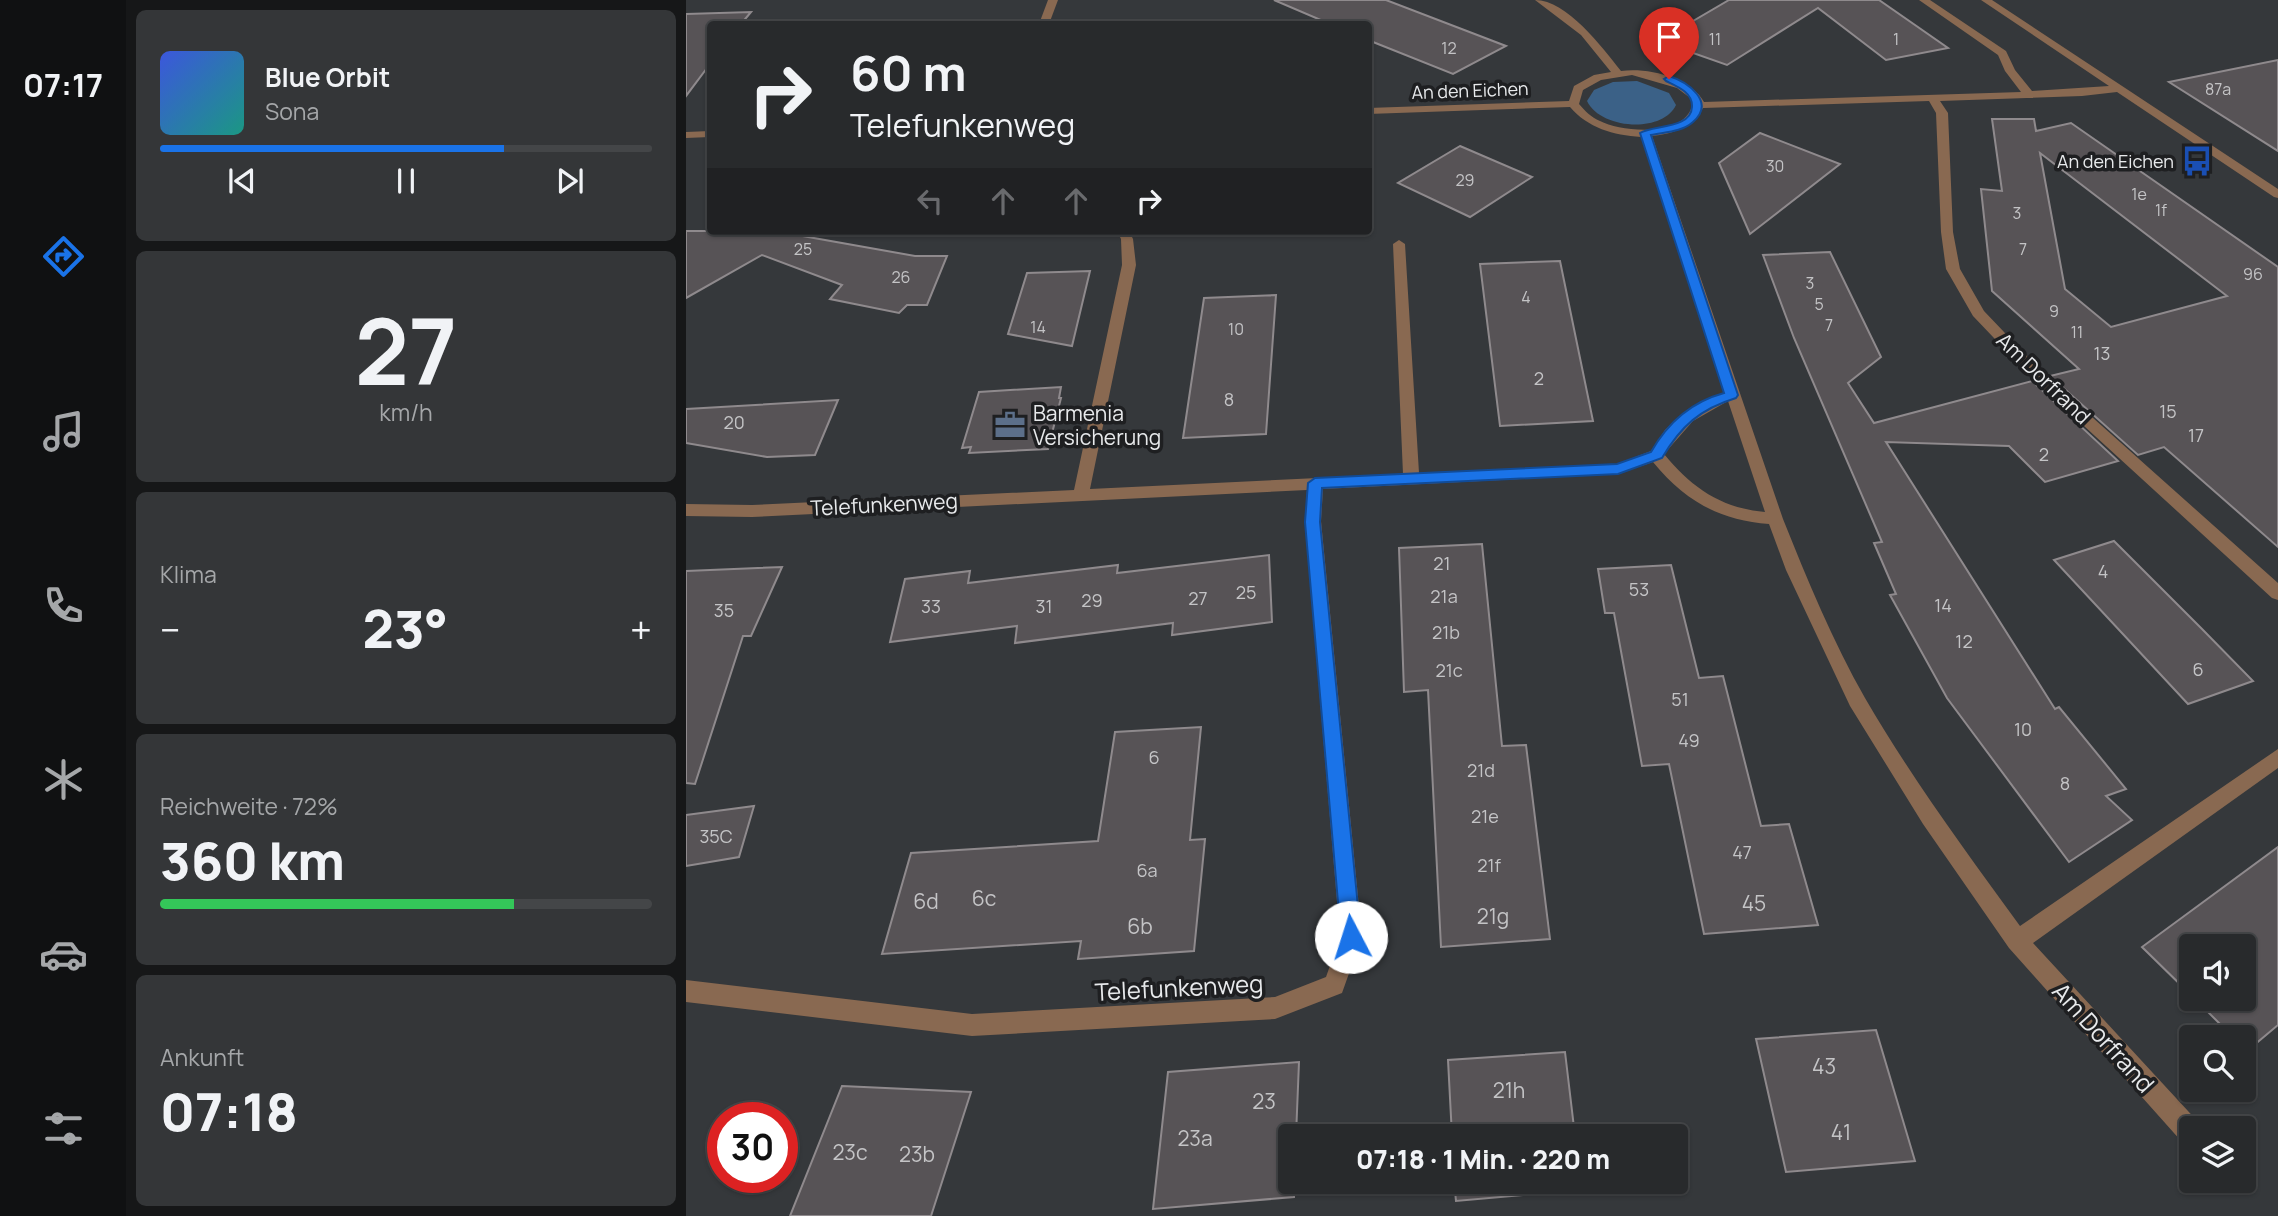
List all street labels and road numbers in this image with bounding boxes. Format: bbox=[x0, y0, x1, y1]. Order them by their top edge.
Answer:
street label: An den Eichen bbox=[1411, 76, 1529, 104]
street label: Am Dorfrand bbox=[1991, 326, 2097, 430]
street label: Telefunkenweg bbox=[810, 486, 958, 522]
street label: Telefunkenweg bbox=[1094, 966, 1264, 1008]
street label: Am Dorfrand bbox=[2046, 975, 2162, 1099]

